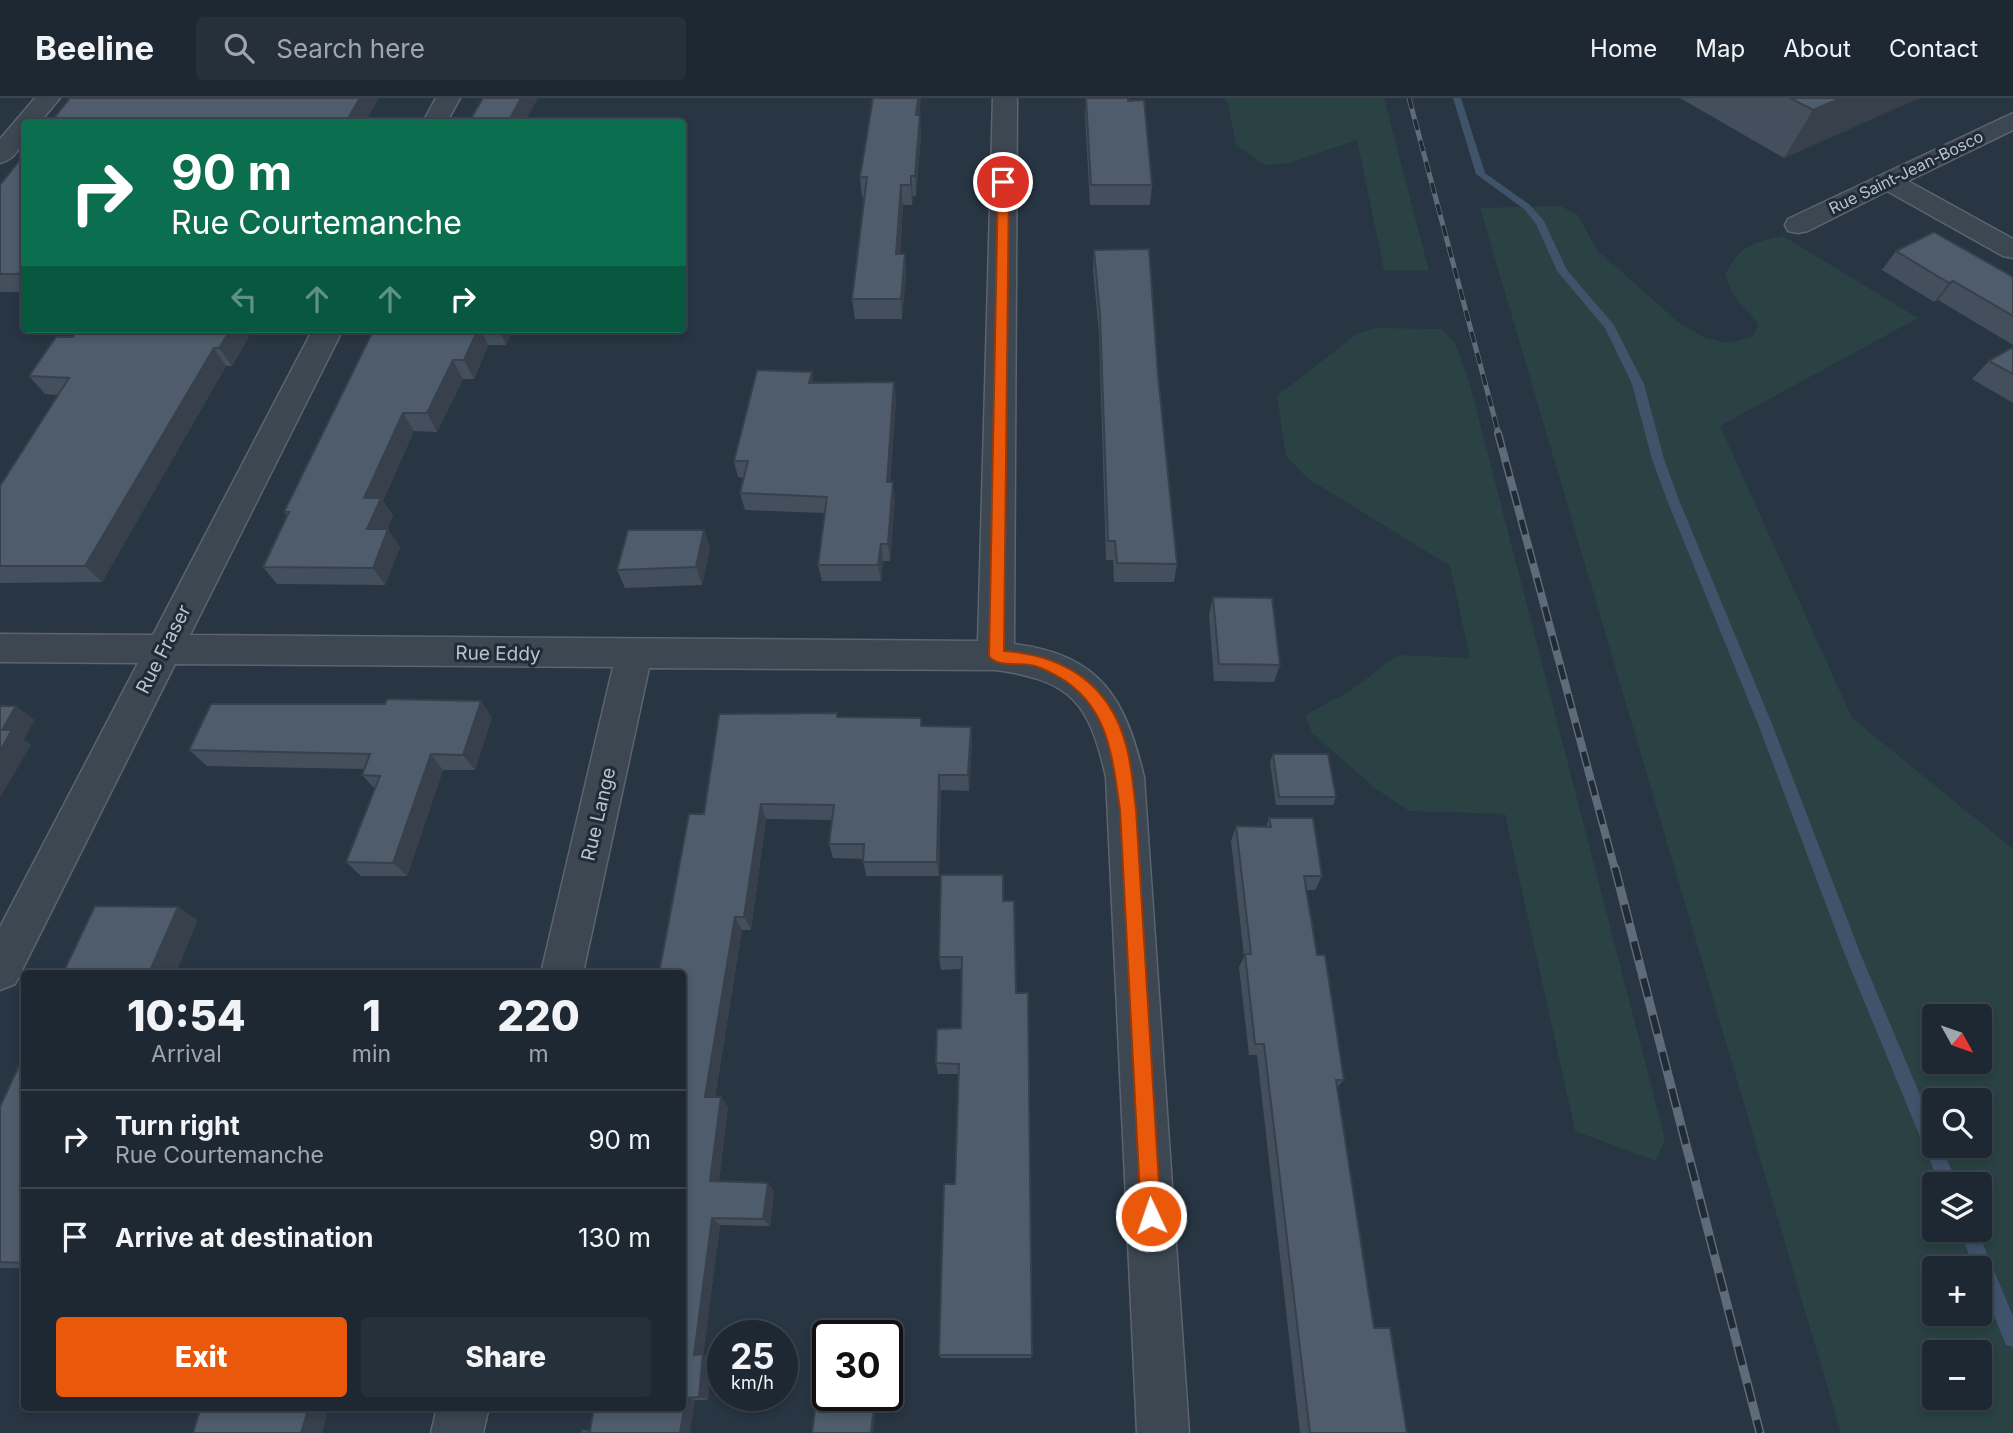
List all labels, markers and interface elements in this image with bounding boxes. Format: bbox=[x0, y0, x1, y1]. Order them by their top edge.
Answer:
search box bbox=[196, 17, 686, 80]
text: Beeline bbox=[35, 28, 154, 68]
icon: search bbox=[220, 29, 258, 67]
text: Search here bbox=[276, 33, 425, 64]
text: Home bbox=[1590, 34, 1657, 63]
text: Map bbox=[1695, 34, 1745, 63]
text: About bbox=[1783, 34, 1851, 63]
text: Contact bbox=[1889, 34, 1978, 63]
street label: Rue Saint-Jean-Bosco bbox=[1825, 126, 1987, 218]
text: 90 m bbox=[171, 143, 292, 202]
icon: right bbox=[56, 147, 147, 238]
pin bbox=[973, 152, 1033, 212]
icon: arrive bbox=[984, 163, 1022, 201]
text: Rue Courtemanche bbox=[171, 203, 462, 242]
icon: left bbox=[225, 280, 263, 318]
icon: ahead bbox=[298, 280, 336, 318]
icon: ahead bbox=[371, 280, 409, 318]
icon: right bbox=[444, 280, 482, 318]
street label: Rue Fraser bbox=[131, 601, 196, 697]
street label: Rue Eddy bbox=[455, 641, 541, 666]
street label: Rue Lange bbox=[577, 765, 620, 863]
text: 10:54 bbox=[127, 990, 246, 1041]
text: 1 bbox=[362, 990, 381, 1041]
text: 220 bbox=[497, 990, 580, 1041]
north arrow bbox=[1922, 1004, 1992, 1074]
map controls bbox=[1922, 1004, 1992, 1410]
text: Arrival bbox=[151, 1040, 222, 1068]
text: min bbox=[352, 1040, 391, 1068]
text: m bbox=[528, 1040, 549, 1068]
button: search bbox=[1922, 1088, 1992, 1158]
text: Turn right bbox=[115, 1110, 240, 1141]
icon: right bbox=[56, 1120, 94, 1158]
text: 90 m bbox=[588, 1124, 651, 1155]
text: Rue Courtemanche bbox=[115, 1141, 324, 1169]
button: layers bbox=[1922, 1172, 1992, 1242]
position arrow bbox=[1114, 1179, 1188, 1253]
icon: arrive bbox=[56, 1218, 94, 1256]
text: Arrive at destination bbox=[115, 1222, 374, 1253]
text: 130 m bbox=[578, 1222, 651, 1253]
button: + bbox=[1922, 1256, 1992, 1326]
button: Exit bbox=[56, 1317, 347, 1397]
button: Share bbox=[361, 1317, 651, 1397]
speed limit sign: 30 bbox=[812, 1320, 903, 1411]
text: 25 bbox=[730, 1335, 775, 1377]
button: − bbox=[1922, 1340, 1992, 1410]
text: km/h bbox=[731, 1372, 774, 1393]

